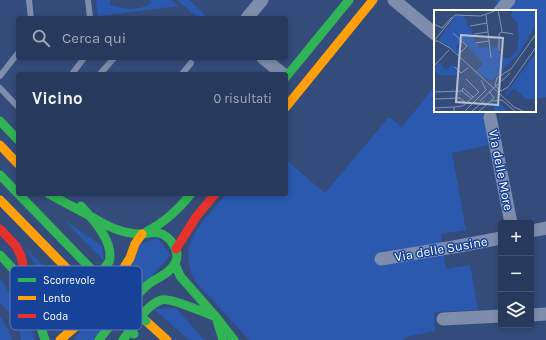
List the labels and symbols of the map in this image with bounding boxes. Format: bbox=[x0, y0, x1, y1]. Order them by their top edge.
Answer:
inset map bbox=[434, 10, 536, 112]
street label: Via delle More bbox=[486, 128, 516, 212]
street label: Via delle Susine bbox=[394, 233, 489, 265]
legend bbox=[10, 266, 142, 330]
text: Scorrevole bbox=[43, 274, 96, 287]
text: Lento bbox=[43, 292, 71, 305]
text: Coda bbox=[43, 310, 68, 323]

